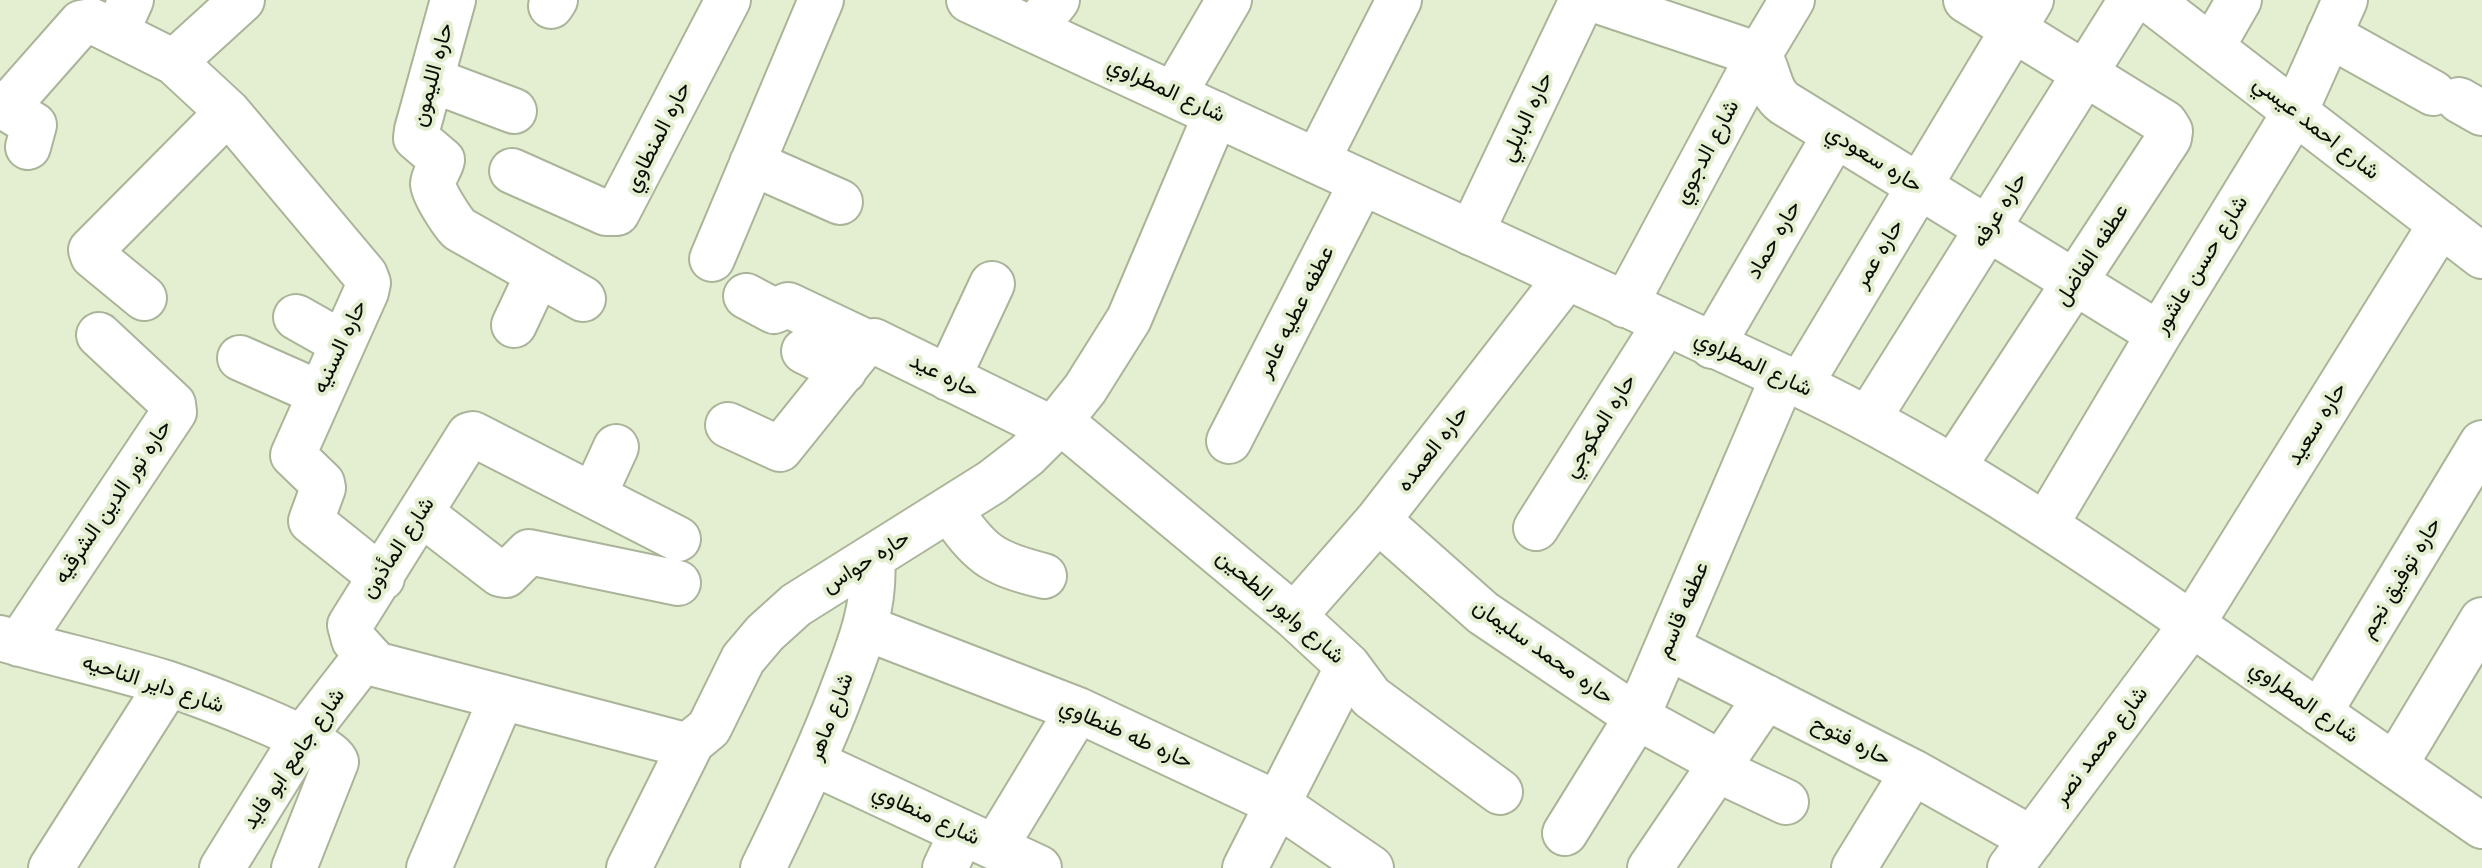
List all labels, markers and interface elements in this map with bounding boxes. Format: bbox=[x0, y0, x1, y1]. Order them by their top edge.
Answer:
street label: حاره الليمون bbox=[406, 20, 460, 130]
street label: شارع المطراوي bbox=[1103, 51, 1229, 129]
street label: حاره البابلي bbox=[1495, 68, 1559, 166]
street label: شارع احمد عيسي bbox=[2247, 70, 2385, 186]
street label: حاره المنطاوي bbox=[619, 77, 697, 197]
street label: شارع الدجوي bbox=[1669, 96, 1745, 208]
street label: حاره سعودي bbox=[1821, 119, 1927, 199]
street label: حاره عرفه bbox=[1967, 168, 2033, 252]
street label: شارع حسن عاشور bbox=[2148, 191, 2254, 339]
street label: حاره حماد bbox=[1741, 196, 1807, 284]
street label: عطفه الفاضل bbox=[2049, 199, 2135, 311]
street label: حاره عمر bbox=[1848, 215, 1910, 293]
street label: عطفه عطيه عامر bbox=[1251, 242, 1341, 382]
street label: حاره السنيه bbox=[307, 296, 373, 398]
street label: شارع المطراوي bbox=[1690, 325, 1816, 403]
street label: حاره عيد bbox=[905, 348, 983, 404]
street label: حاره المكوجي bbox=[1558, 369, 1642, 483]
street label: حاره سعيد bbox=[2281, 378, 2353, 470]
street label: حاره العمده bbox=[1391, 401, 1475, 497]
street label: حاره نور الدين الشرقيه bbox=[48, 415, 178, 589]
street label: شارع المأذون bbox=[355, 492, 441, 604]
street label: حاره توفيق نجم bbox=[2355, 513, 2447, 643]
street label: حاره حواس bbox=[817, 525, 915, 599]
street label: شارع وابور الطحين bbox=[1210, 544, 1350, 670]
street label: عطفه قاسم bbox=[1651, 558, 1715, 662]
street label: حاره محمد سليمان bbox=[1468, 594, 1618, 710]
street label: شارع داير الناحيه bbox=[79, 649, 227, 719]
street label: شارع المطراوي bbox=[2244, 655, 2364, 749]
street label: شارع ماهر bbox=[802, 669, 860, 765]
street label: شارع محمد نصر bbox=[2048, 682, 2154, 810]
street label: شارع جامع ابو فايد bbox=[237, 683, 351, 835]
street label: حاره طه طنطاوي bbox=[1056, 693, 1196, 775]
street label: حاره فتوح bbox=[1807, 710, 1895, 772]
street label: شارع منطاوي bbox=[868, 779, 984, 851]

